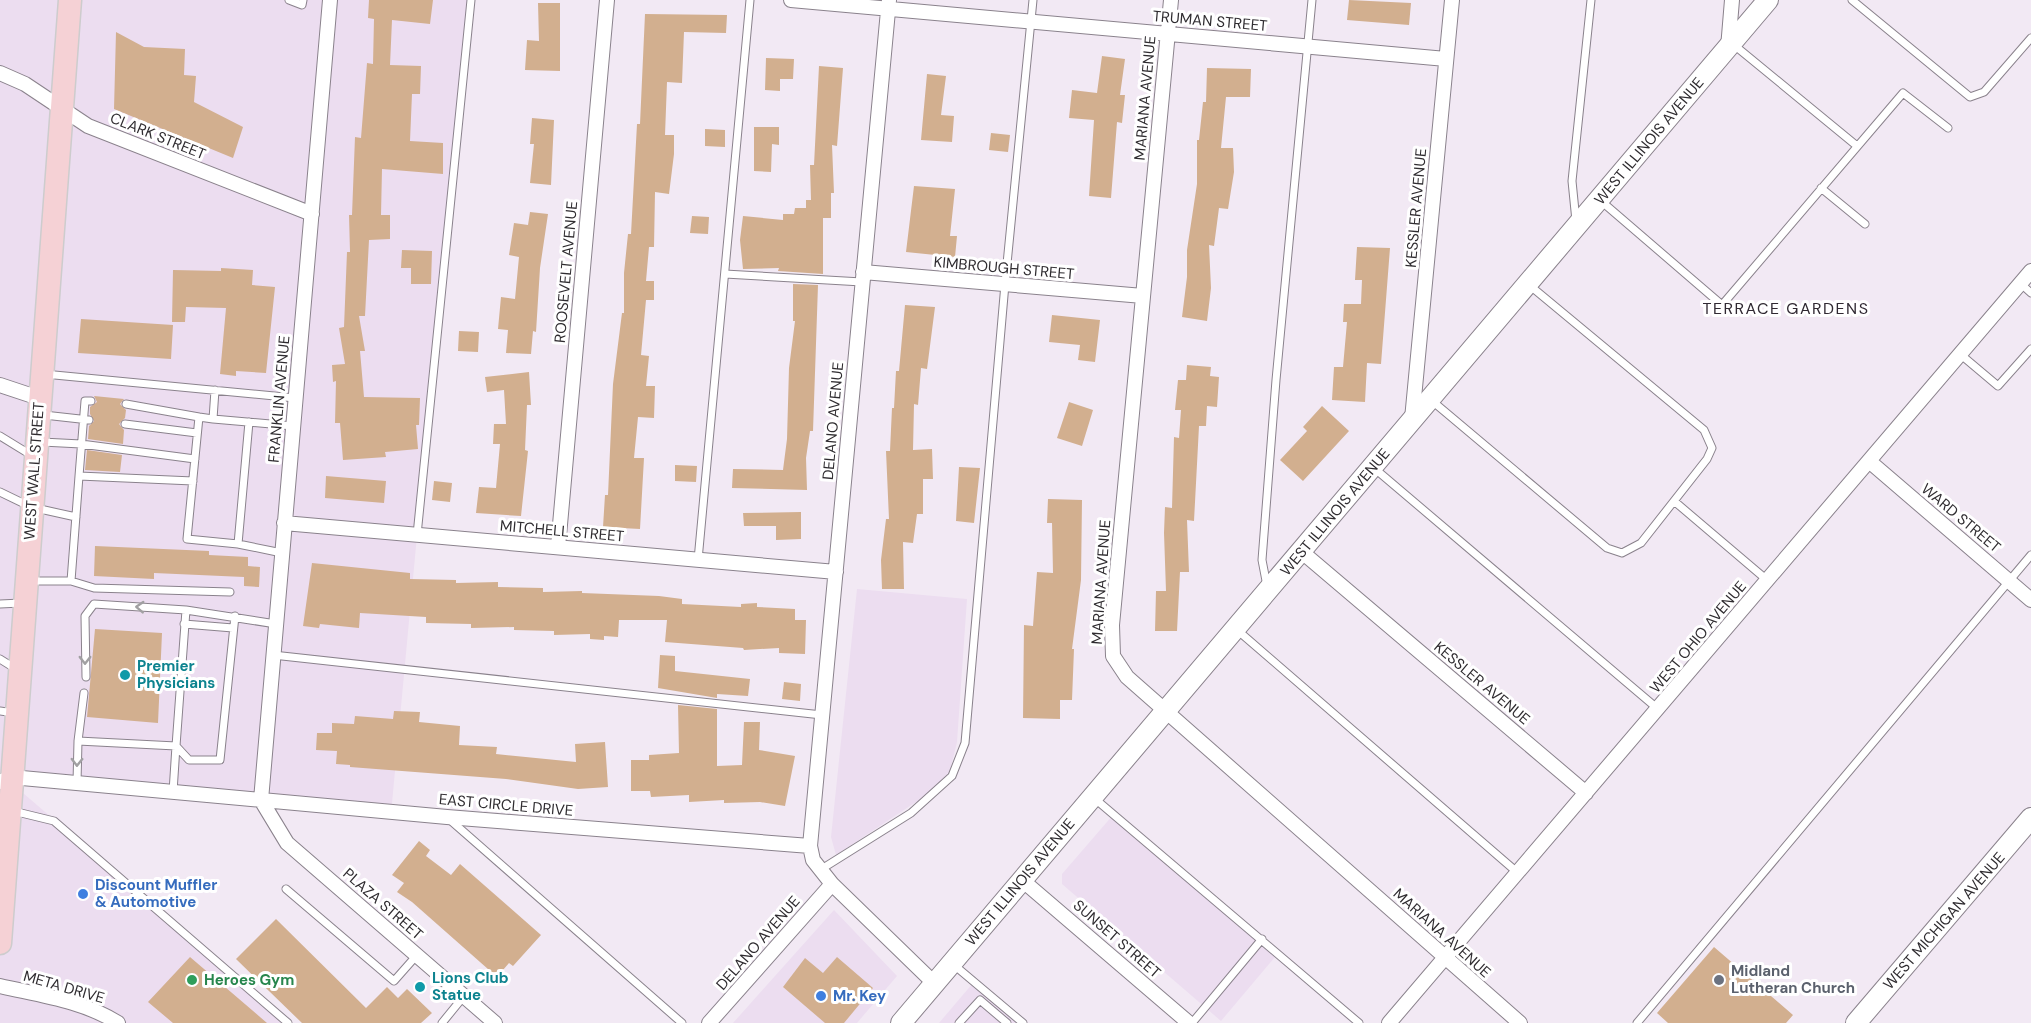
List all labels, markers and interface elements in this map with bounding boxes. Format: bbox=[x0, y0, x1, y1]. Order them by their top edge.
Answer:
street label: TRUMAN STREET bbox=[1152, 6, 1268, 36]
street label: MARIANA AVENUE bbox=[1130, 35, 1160, 161]
street label: WEST ILLINOIS AVENUE bbox=[1590, 73, 1708, 209]
street label: CLARK STREET bbox=[107, 108, 209, 164]
street label: KESSLER AVENUE bbox=[1401, 148, 1431, 268]
street label: ROOSEVELT AVENUE bbox=[550, 200, 582, 344]
street label: KIMBROUGH STREET bbox=[933, 252, 1075, 284]
district label: TERRACE GARDENS bbox=[1703, 298, 1869, 319]
street label: FRANKLIN AVENUE bbox=[263, 335, 295, 463]
street label: DELANO AVENUE bbox=[818, 361, 848, 481]
street label: WEST WALL STREET bbox=[19, 401, 49, 541]
street label: WEST ILLINOIS AVENUE bbox=[1276, 444, 1394, 580]
street label: WARD STREET bbox=[1917, 479, 2005, 557]
street label: MITCHELL STREET bbox=[499, 516, 625, 546]
street label: MARIANA AVENUE bbox=[1087, 519, 1115, 645]
street label: WEST OHIO AVENUE bbox=[1645, 577, 1751, 697]
one-way arrow bbox=[135, 601, 145, 614]
street label: KESSLER AVENUE bbox=[1430, 637, 1534, 729]
one-way arrow bbox=[79, 656, 91, 665]
place label: Premier Physicians bbox=[137, 656, 215, 693]
marker: Premier Physicians bbox=[118, 668, 132, 682]
one-way arrow bbox=[71, 757, 83, 766]
street label: EAST CIRCLE DRIVE bbox=[438, 789, 574, 821]
street label: WEST ILLINOIS AVENUE bbox=[961, 814, 1079, 950]
street label: WEST MICHIGAN AVENUE bbox=[1879, 848, 2009, 994]
street label: PLAZA STREET bbox=[339, 864, 427, 944]
place label: Discount Muffler & Automotive bbox=[95, 875, 217, 912]
street label: MARIANA AVENUE bbox=[1389, 884, 1495, 982]
marker: Discount Muffler & Automotive bbox=[76, 887, 90, 901]
street label: DELANO AVENUE bbox=[712, 892, 804, 994]
street label: SUNSET STREET bbox=[1069, 895, 1165, 983]
place label: Midland Lutheran Church bbox=[1731, 961, 1855, 998]
street label: META DRIVE bbox=[21, 966, 107, 1008]
place label: Lions Club Statue bbox=[432, 968, 509, 1005]
place label: Heroes Gym bbox=[204, 970, 294, 990]
marker: Heroes Gym bbox=[185, 973, 199, 987]
marker: Midland Lutheran Church bbox=[1712, 973, 1726, 987]
marker: Lions Club Statue bbox=[413, 980, 427, 994]
place label: Mr. Key bbox=[833, 986, 886, 1006]
marker: Mr. Key bbox=[814, 989, 828, 1003]

